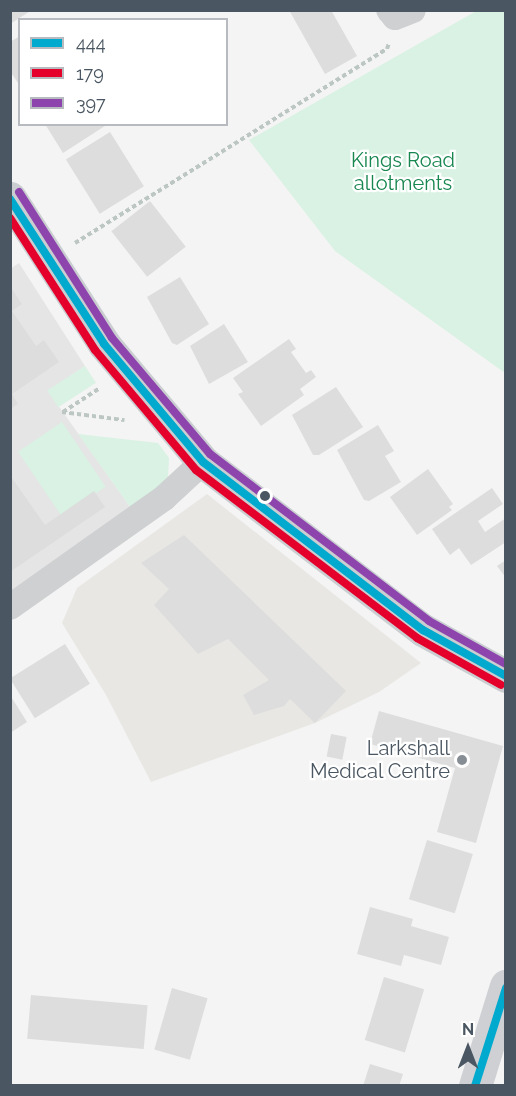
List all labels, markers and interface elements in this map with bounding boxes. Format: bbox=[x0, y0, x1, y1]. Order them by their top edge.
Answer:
legend bbox=[18, 18, 228, 126]
text: 444 bbox=[76, 33, 105, 54]
text: 179 bbox=[76, 63, 104, 84]
text: 397 bbox=[76, 93, 106, 114]
park label: Kings Road allotments bbox=[351, 149, 455, 196]
unlabelled marker bbox=[259, 490, 271, 502]
place label: Larkshall Medical Centre bbox=[310, 736, 450, 783]
marker: Larkshall Medical Centre bbox=[455, 753, 469, 767]
north arrow bbox=[438, 1018, 498, 1078]
text: N bbox=[462, 1020, 474, 1039]

